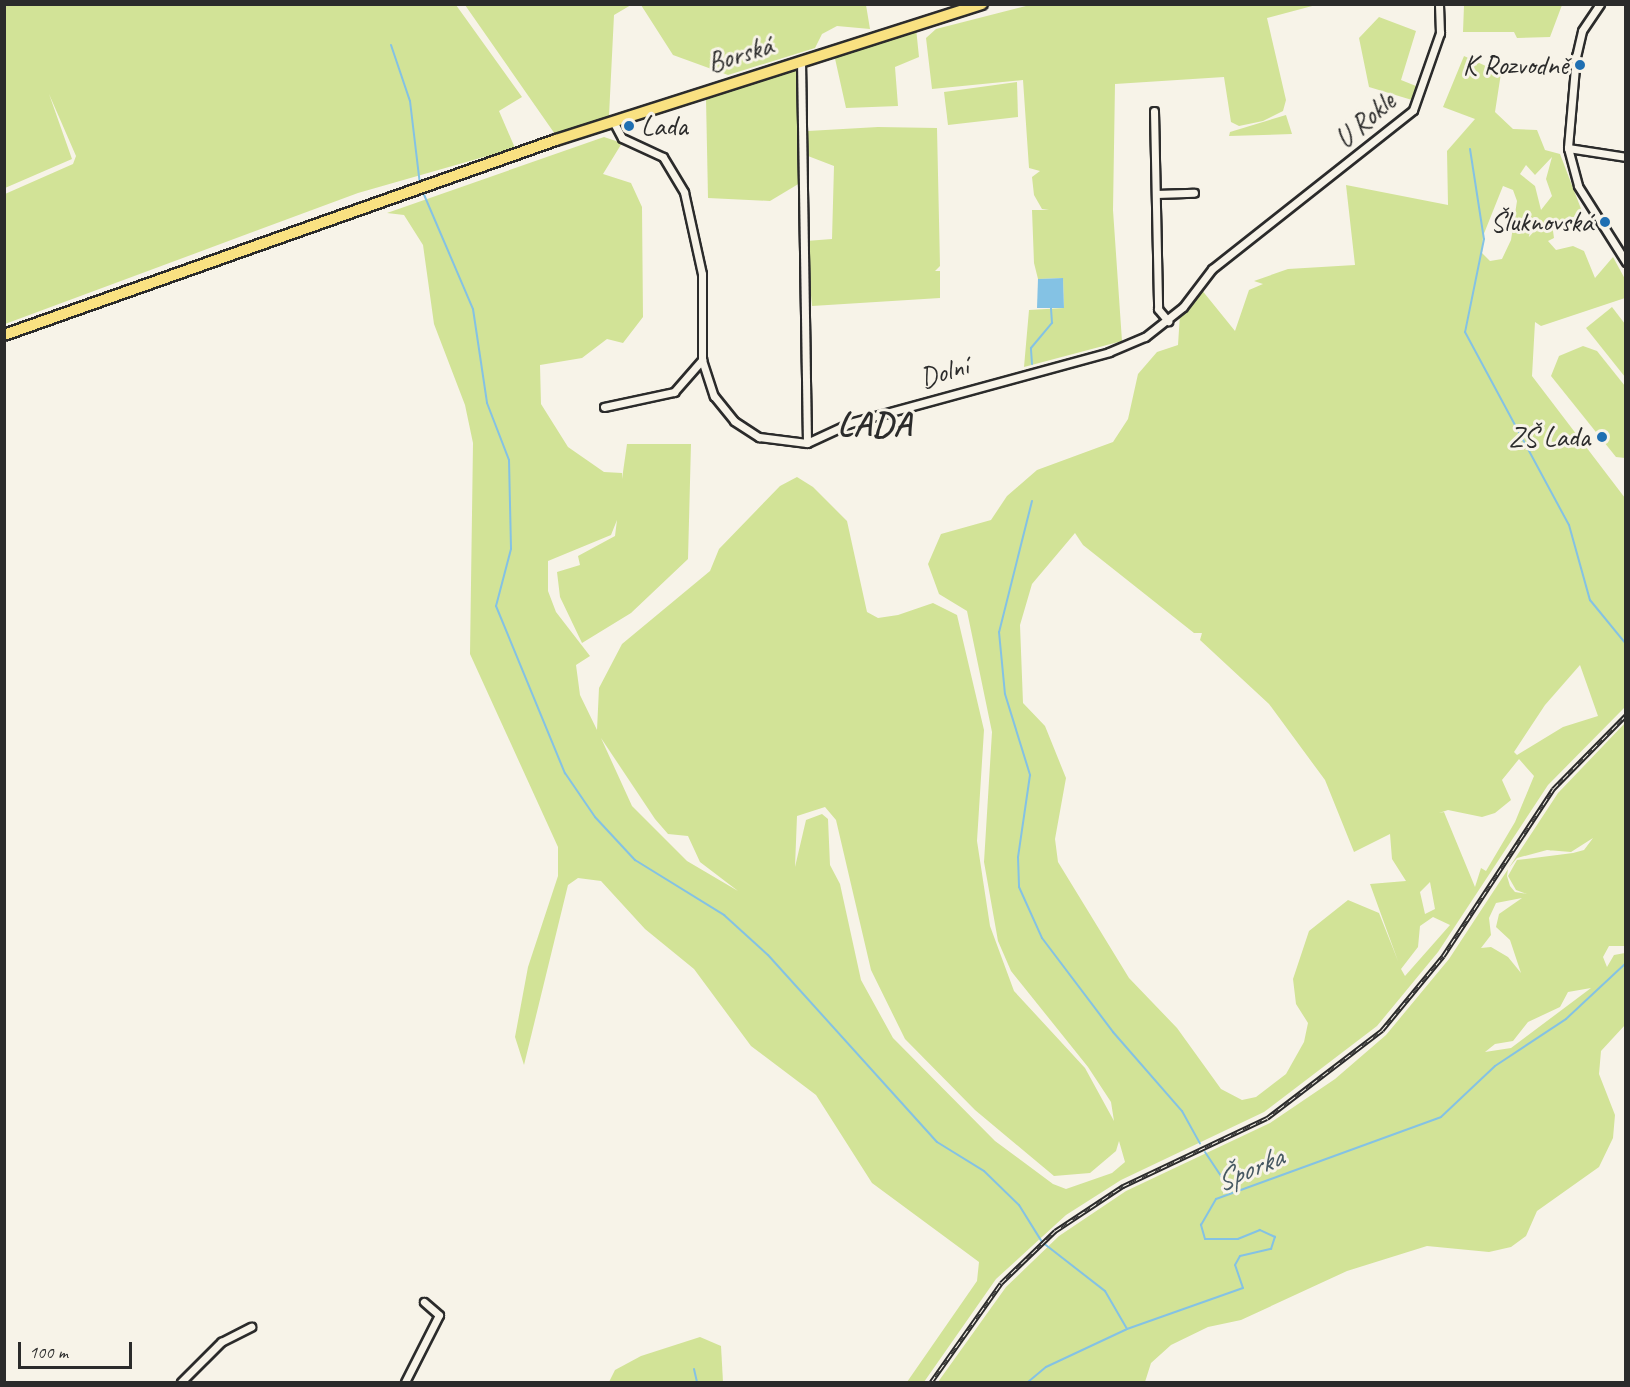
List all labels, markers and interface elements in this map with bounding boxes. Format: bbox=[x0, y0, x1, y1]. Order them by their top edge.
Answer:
street label: Borská bbox=[703, 28, 777, 80]
place label: K Rozvodně bbox=[1462, 48, 1568, 82]
marker: K Rozvodně bbox=[1573, 58, 1587, 72]
street label: U Rokle bbox=[1328, 85, 1402, 155]
place label: Lada bbox=[641, 109, 687, 143]
marker: Lada bbox=[622, 119, 636, 133]
place label: Šluknovská bbox=[1490, 205, 1593, 239]
marker: Šluknovská bbox=[1598, 215, 1612, 229]
street label: Dolní bbox=[916, 349, 972, 395]
district label: LADA bbox=[838, 404, 912, 444]
place label: ZŠ Lada bbox=[1509, 420, 1590, 454]
marker: ZŠ Lada bbox=[1595, 430, 1609, 444]
water label: Šporka bbox=[1210, 1139, 1288, 1199]
scale bar bbox=[21, 1330, 135, 1368]
text: 100 m bbox=[29, 1341, 68, 1363]

